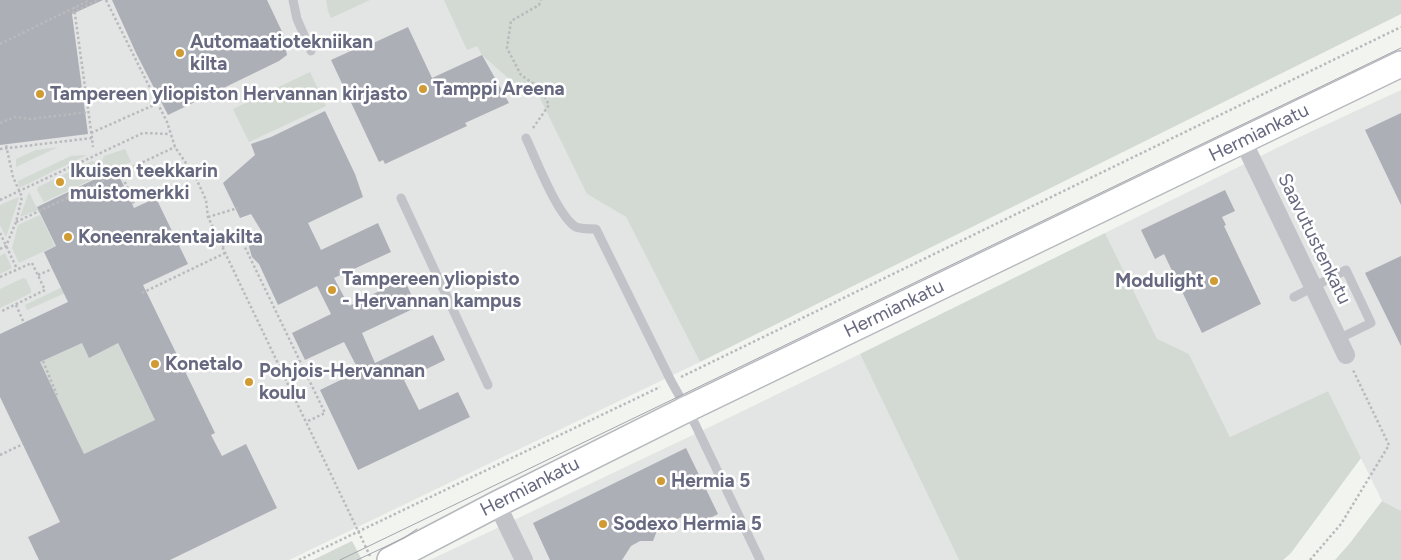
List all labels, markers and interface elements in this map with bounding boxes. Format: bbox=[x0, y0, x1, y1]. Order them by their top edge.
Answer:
place label: Automaatiotekniikan kilta bbox=[190, 31, 373, 75]
marker: Automaatiotekniikan kilta bbox=[174, 47, 186, 59]
place label: Tamppi Areena bbox=[433, 78, 565, 100]
place label: Tampereen yliopiston Hervannan kirjasto bbox=[50, 83, 408, 105]
marker: Tamppi Areena bbox=[417, 83, 429, 95]
marker: Tampereen yliopiston Hervannan kirjasto bbox=[34, 88, 46, 100]
street label: Hermiankatu bbox=[1205, 99, 1313, 167]
place label: Ikuisen teekkarin muistomerkki bbox=[70, 160, 218, 204]
street label: Saavutustenkatu bbox=[1272, 170, 1356, 308]
marker: Ikuisen teekkarin muistomerkki bbox=[54, 176, 66, 188]
place label: Koneenrakentajakilta bbox=[78, 226, 263, 248]
marker: Koneenrakentajakilta bbox=[62, 231, 74, 243]
place label: Tampereen yliopisto - Hervannan kampus bbox=[342, 268, 521, 312]
place label: Modulight bbox=[1115, 270, 1204, 292]
street label: Hermiankatu bbox=[840, 275, 948, 343]
marker: Modulight bbox=[1208, 275, 1220, 287]
marker: Tampereen yliopisto - Hervannan kampus bbox=[326, 284, 338, 296]
place label: Konetalo bbox=[165, 353, 243, 375]
marker: Konetalo bbox=[149, 358, 161, 370]
place label: Pohjois-Hervannan koulu bbox=[259, 360, 425, 404]
marker: Pohjois-Hervannan koulu bbox=[243, 376, 255, 388]
street label: Hermiankatu bbox=[477, 452, 583, 522]
place label: Hermia 5 bbox=[671, 470, 750, 492]
marker: Hermia 5 bbox=[655, 475, 667, 487]
place label: Sodexo Hermia 5 bbox=[613, 513, 762, 535]
marker: Sodexo Hermia 5 bbox=[597, 518, 609, 530]

